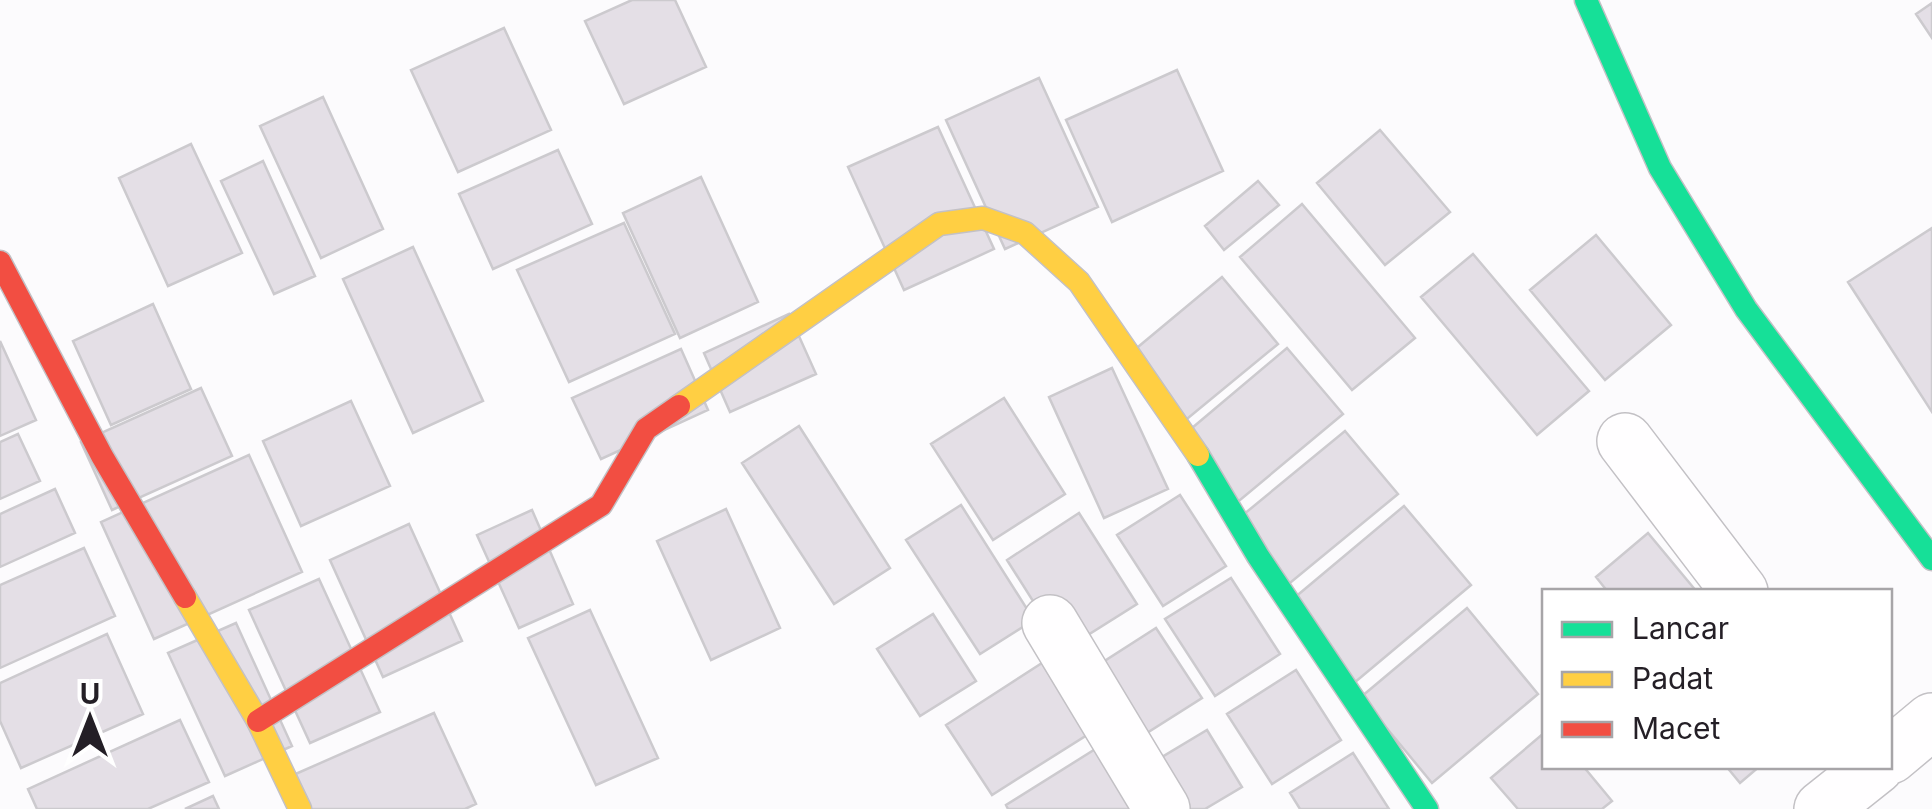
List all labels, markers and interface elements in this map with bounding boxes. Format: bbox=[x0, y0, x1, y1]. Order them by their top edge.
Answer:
legend bbox=[1542, 589, 1892, 769]
text: Lancar bbox=[1632, 610, 1729, 646]
text: Padat bbox=[1632, 660, 1713, 696]
north arrow bbox=[40, 669, 140, 769]
text: U bbox=[80, 677, 100, 711]
text: Macet bbox=[1632, 710, 1721, 746]

